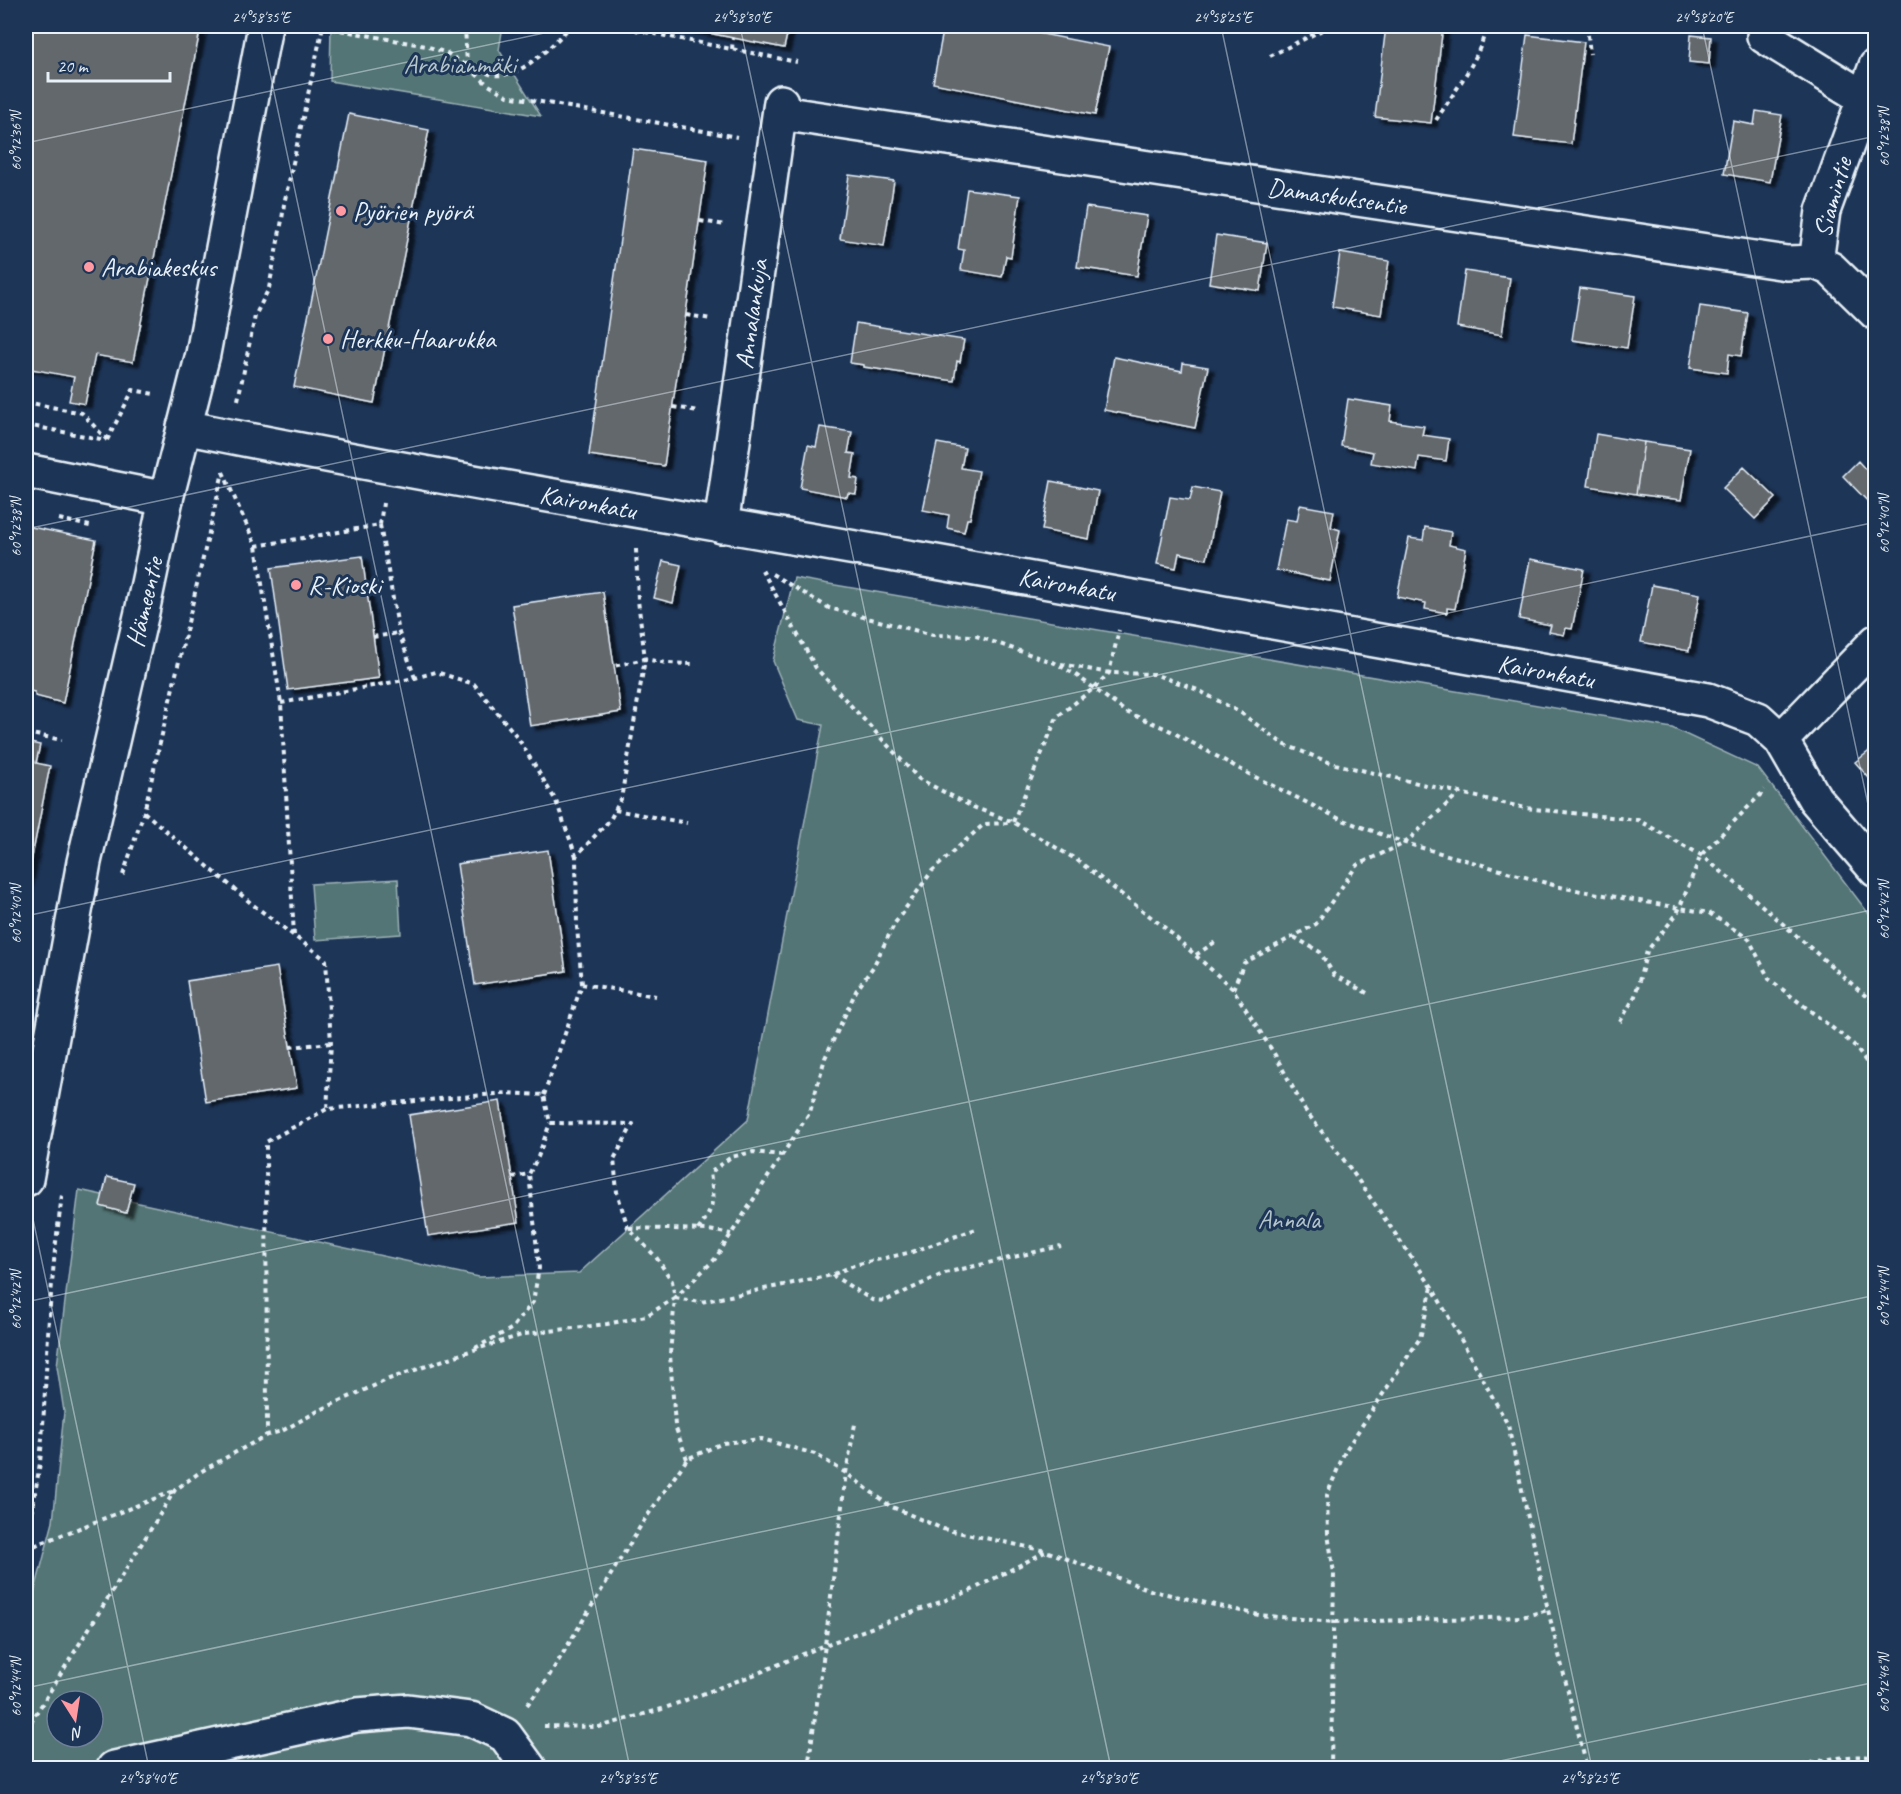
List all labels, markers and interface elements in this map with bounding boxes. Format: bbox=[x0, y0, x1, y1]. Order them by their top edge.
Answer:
text: 24°58'35"E bbox=[232, 8, 292, 27]
text: 24°58'30"E bbox=[713, 8, 773, 27]
text: 24°58'25"E bbox=[1194, 8, 1254, 27]
text: 24°58'20"E bbox=[1675, 8, 1735, 27]
scale bar bbox=[48, 45, 170, 83]
park label: Arabianmäki bbox=[404, 48, 519, 81]
text: 20 m bbox=[57, 55, 90, 77]
text: 60°12'38"N bbox=[1875, 104, 1894, 167]
text: 60°12'36"N bbox=[7, 108, 26, 171]
street label: Siamintie bbox=[1805, 152, 1860, 241]
street label: Damaskuksentie bbox=[1265, 170, 1410, 223]
place label: Pyörien pyörä bbox=[353, 195, 474, 228]
marker: Pyörien pyörä bbox=[334, 204, 348, 218]
place label: Arabiakeskus bbox=[101, 251, 218, 284]
street label: Annalankuja bbox=[728, 256, 776, 371]
marker: Arabiakeskus bbox=[82, 260, 96, 274]
place label: Herkku-Haarukka bbox=[340, 323, 497, 356]
marker: Herkku-Haarukka bbox=[321, 332, 335, 346]
street label: Kaironkatu bbox=[537, 478, 641, 528]
text: 60°12'40"N bbox=[1875, 491, 1894, 554]
text: 60°12'38"N bbox=[7, 494, 26, 557]
street label: Hämeentie bbox=[118, 552, 171, 650]
street label: Kaironkatu bbox=[1016, 560, 1120, 610]
place label: R-Kioski bbox=[308, 569, 384, 602]
marker: R-Kioski bbox=[289, 578, 303, 592]
street label: Kaironkatu bbox=[1495, 647, 1599, 697]
text: 60°12'42"N bbox=[1875, 877, 1894, 940]
text: 60°12'40"N bbox=[7, 881, 26, 944]
park label: Annala bbox=[1258, 1203, 1322, 1236]
text: 60°12'44"N bbox=[1875, 1264, 1894, 1327]
text: 60°12'42"N bbox=[7, 1267, 26, 1330]
text: 60°12'46"N bbox=[1875, 1650, 1894, 1713]
text: 60°12'44"N bbox=[7, 1654, 26, 1717]
north arrow bbox=[45, 1689, 105, 1749]
text: N bbox=[68, 1722, 85, 1744]
text: 24°58'40"E bbox=[119, 1769, 179, 1788]
text: 24°58'35"E bbox=[599, 1769, 659, 1788]
text: 24°58'30"E bbox=[1080, 1769, 1140, 1788]
text: 24°58'25"E bbox=[1561, 1769, 1621, 1788]

